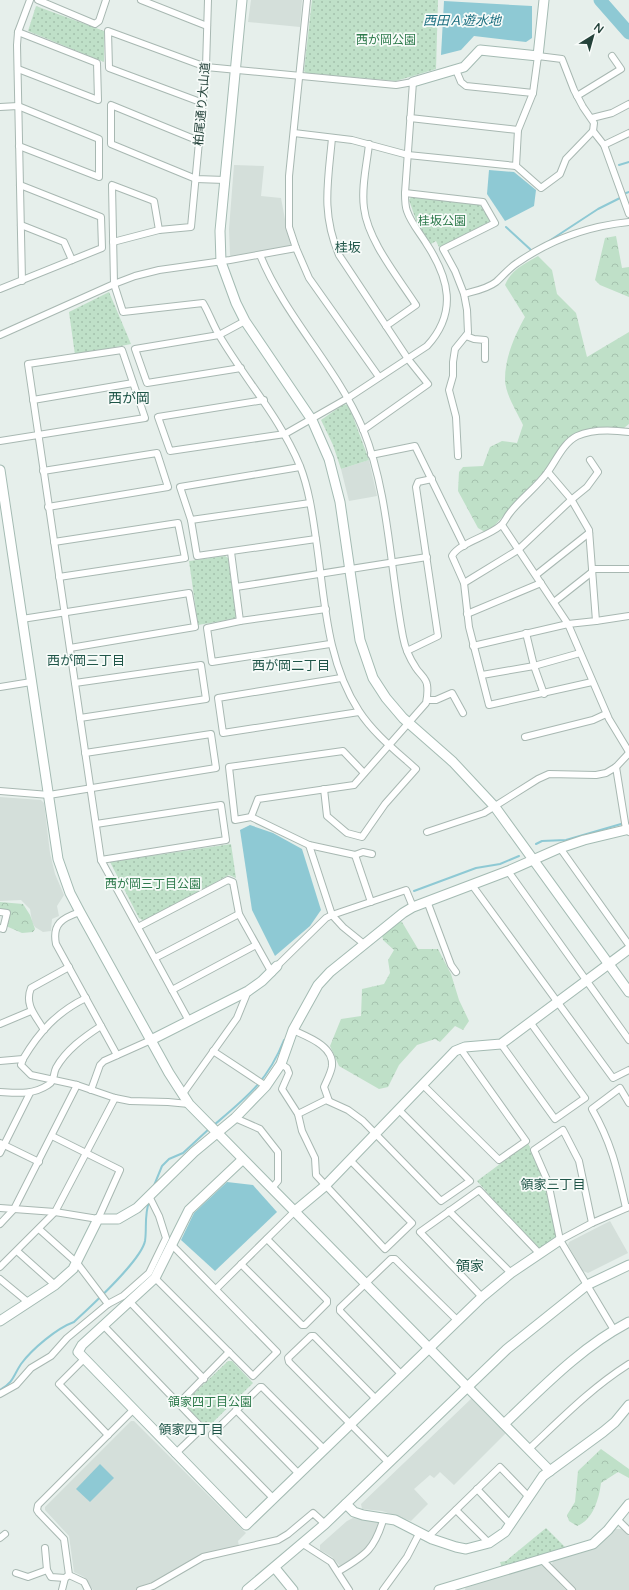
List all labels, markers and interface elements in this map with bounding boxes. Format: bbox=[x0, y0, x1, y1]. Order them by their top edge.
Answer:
water label: 西田Ａ遊水地 bbox=[423, 13, 503, 29]
north arrow bbox=[573, 16, 613, 56]
text: N bbox=[591, 21, 606, 36]
park label: 西が岡公園 bbox=[356, 33, 416, 47]
street label: 柏尾通り大山道 bbox=[191, 62, 213, 146]
park label: 桂坂公園 bbox=[418, 214, 466, 228]
district label: 桂坂 bbox=[335, 240, 361, 256]
district label: 西が岡 bbox=[108, 390, 150, 407]
district label: 西が岡三丁目 bbox=[47, 653, 125, 669]
district label: 西が岡二丁目 bbox=[252, 658, 330, 674]
park label: 西が岡三丁目公園 bbox=[105, 877, 201, 891]
district label: 領家三丁目 bbox=[520, 1177, 586, 1193]
district label: 領家 bbox=[456, 1258, 484, 1275]
park label: 領家四丁目公園 bbox=[168, 1395, 252, 1409]
district label: 領家四丁目 bbox=[158, 1422, 224, 1438]

